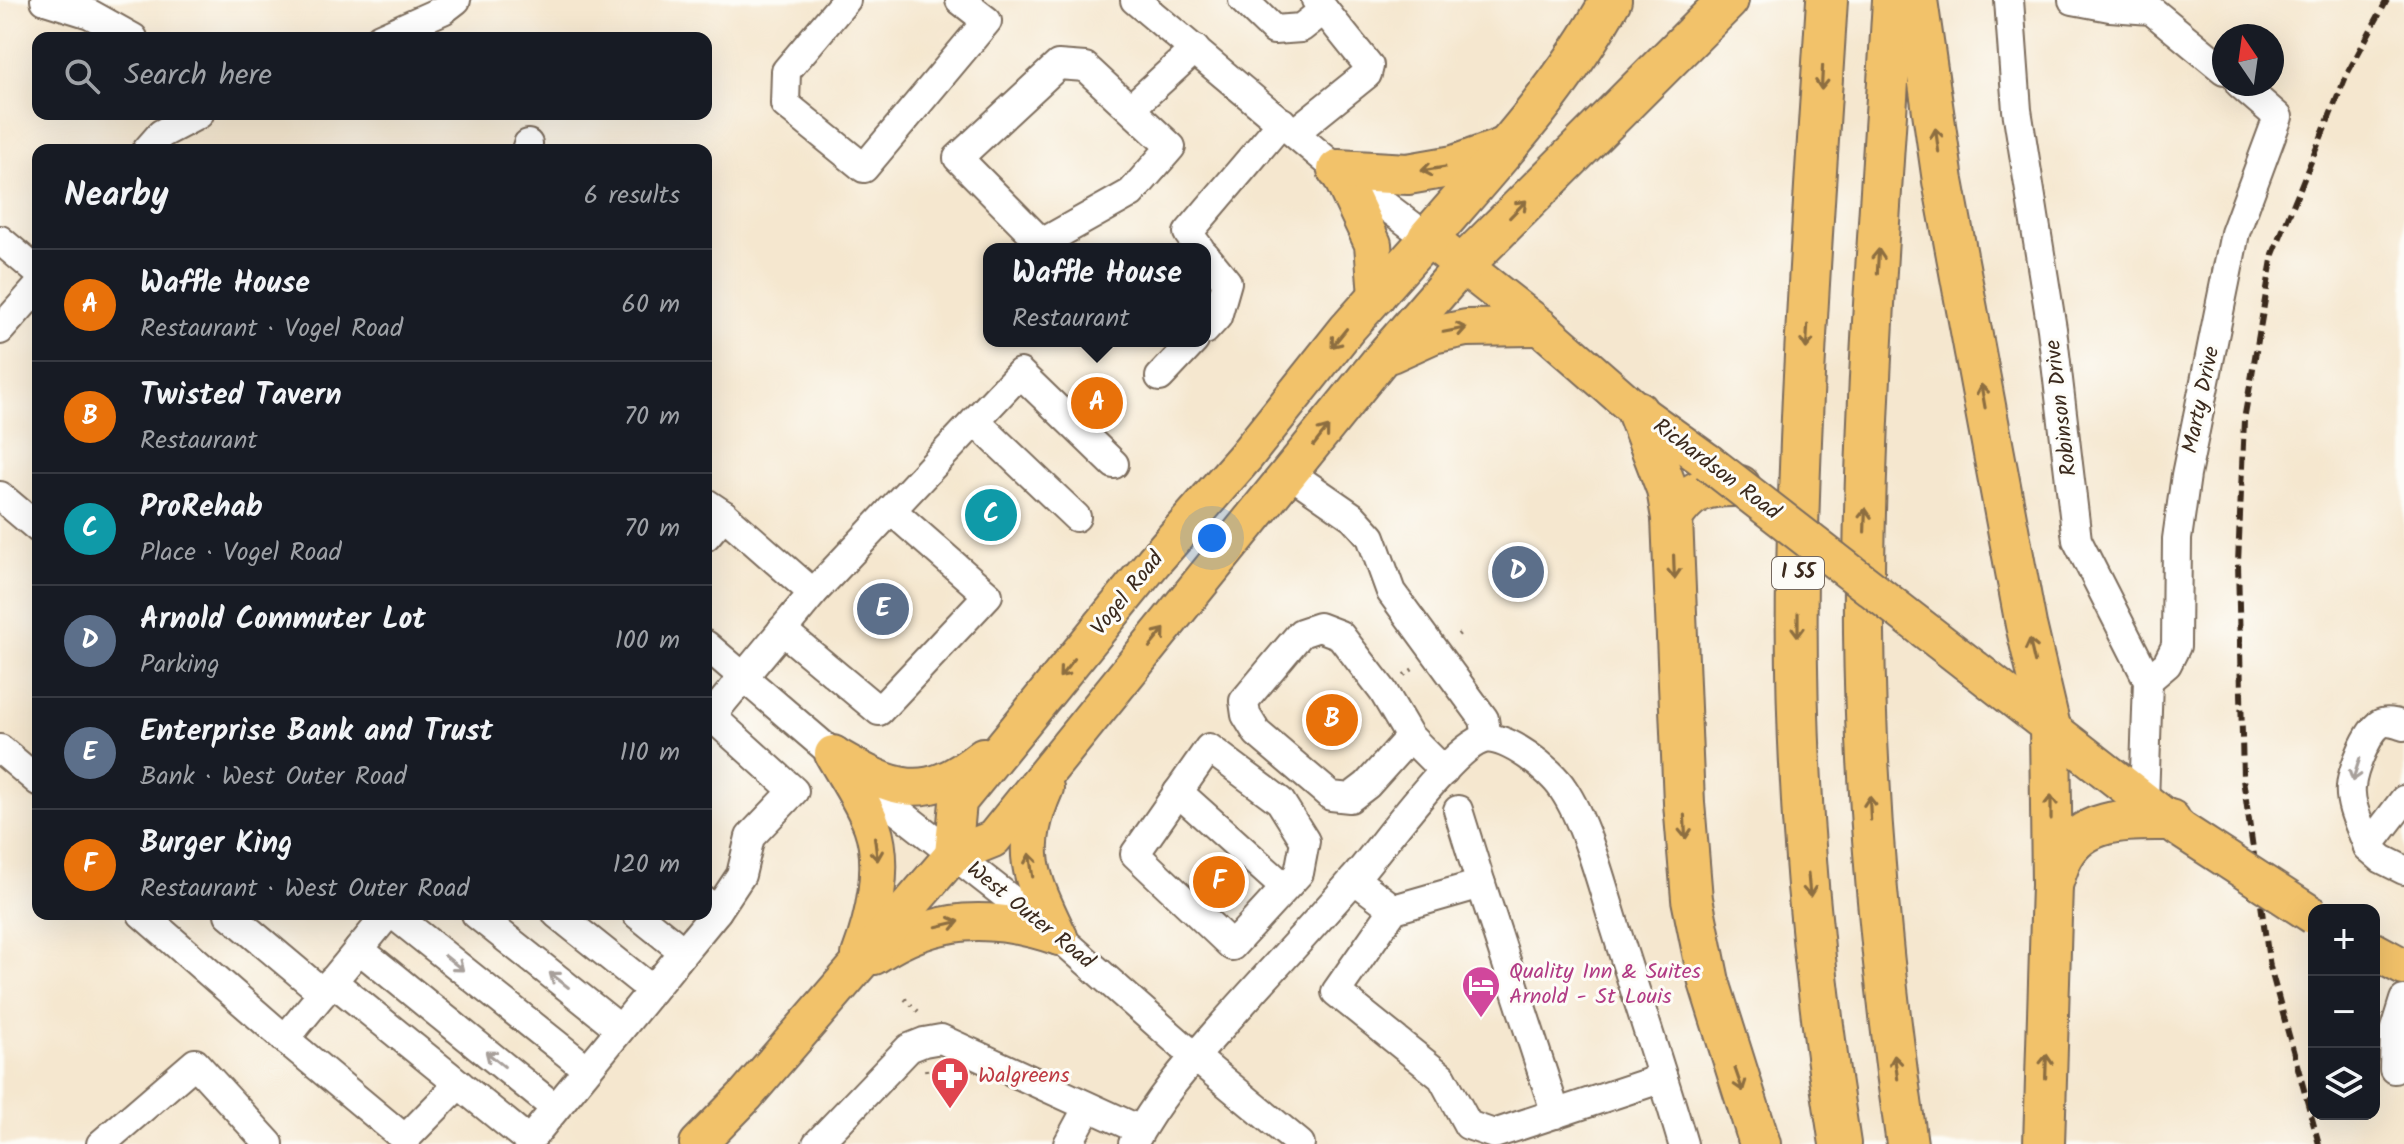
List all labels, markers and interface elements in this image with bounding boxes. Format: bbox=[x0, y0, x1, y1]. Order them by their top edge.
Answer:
north arrow bbox=[2212, 24, 2284, 96]
search box bbox=[32, 32, 712, 120]
text: Search here bbox=[124, 52, 272, 100]
icon: search bbox=[60, 54, 104, 98]
one-way arrow bbox=[1814, 64, 1829, 91]
one-way arrow bbox=[1929, 128, 1944, 153]
one-way arrow bbox=[1421, 163, 1446, 178]
text: Nearby bbox=[64, 169, 169, 223]
text: 6 results bbox=[584, 175, 680, 217]
one-way arrow bbox=[1508, 199, 1527, 219]
popup bbox=[983, 243, 1211, 347]
one-way arrow bbox=[1871, 248, 1886, 275]
text: Waffle House bbox=[1012, 250, 1182, 298]
text: Waffle House bbox=[140, 260, 310, 308]
text: A bbox=[82, 284, 98, 326]
text: 60 m bbox=[621, 284, 680, 326]
text: Restaurant bbox=[1012, 298, 1129, 340]
text: Restaurant · Vogel Road bbox=[140, 308, 403, 350]
one-way arrow bbox=[1441, 322, 1467, 337]
one-way arrow bbox=[1799, 323, 1814, 350]
one-way arrow bbox=[1331, 327, 1348, 348]
street label: Robinson Drive bbox=[2036, 338, 2088, 478]
street label: Marty Drive bbox=[2174, 343, 2230, 457]
text: Twisted Tavern bbox=[140, 372, 342, 420]
pin: A bbox=[1071, 373, 1123, 433]
one-way arrow bbox=[1975, 384, 1990, 409]
text: B bbox=[82, 396, 98, 438]
text: 70 m bbox=[624, 396, 680, 438]
street label: Richardson Road bbox=[1645, 410, 1788, 530]
text: Restaurant bbox=[140, 420, 257, 462]
one-way arrow bbox=[1312, 426, 1329, 447]
text: ProRehab bbox=[140, 484, 263, 532]
pin: C bbox=[965, 485, 1017, 545]
one-way arrow bbox=[1857, 507, 1873, 534]
text: C bbox=[82, 508, 98, 550]
text: 70 m bbox=[624, 508, 680, 550]
your location bbox=[1192, 518, 1232, 558]
text: Place · Vogel Road bbox=[140, 532, 342, 574]
pin: D bbox=[1492, 542, 1544, 602]
street label: Vogel Road bbox=[1083, 543, 1174, 644]
one-way arrow bbox=[1666, 553, 1682, 580]
road number: I 55 bbox=[1772, 557, 1824, 589]
pin: E bbox=[857, 579, 909, 639]
text: Arnold Commuter Lot bbox=[140, 596, 426, 644]
one-way arrow bbox=[1790, 611, 1806, 638]
text: D bbox=[81, 620, 99, 662]
text: 100 m bbox=[615, 620, 680, 662]
one-way arrow bbox=[1148, 628, 1166, 649]
one-way arrow bbox=[2024, 639, 2039, 665]
text: Parking bbox=[140, 644, 220, 686]
one-way arrow bbox=[1058, 657, 1076, 678]
pin: B bbox=[1306, 690, 1358, 750]
text: Enterprise Bank and Trust bbox=[140, 708, 493, 756]
text: E bbox=[83, 732, 97, 774]
text: 110 m bbox=[620, 732, 680, 774]
text: Bank · West Outer Road bbox=[140, 756, 407, 798]
one-way arrow bbox=[2347, 758, 2362, 783]
one-way arrow bbox=[2043, 794, 2058, 821]
one-way arrow bbox=[1863, 795, 1878, 822]
one-way arrow bbox=[1678, 813, 1693, 840]
text: Burger King bbox=[140, 820, 293, 868]
one-way arrow bbox=[869, 836, 884, 862]
text: F bbox=[83, 844, 97, 886]
text: 120 m bbox=[613, 844, 680, 886]
pin: F bbox=[1193, 852, 1245, 912]
street label: West Outer Road bbox=[958, 853, 1103, 979]
one-way arrow bbox=[1023, 853, 1038, 878]
text: Restaurant · West Outer Road bbox=[140, 868, 469, 910]
one-way arrow bbox=[1801, 871, 1816, 898]
map controls bbox=[2308, 904, 2380, 1120]
button: + bbox=[2308, 904, 2380, 976]
one-way arrow bbox=[935, 916, 961, 931]
one-way arrow bbox=[443, 954, 464, 971]
place label: Quality Inn & Suites Arnold - St Louis bbox=[1509, 955, 1702, 1015]
hotel icon: Quality Inn & Suites Arnold - St Louis bbox=[1460, 964, 1502, 1019]
one-way arrow bbox=[549, 971, 570, 989]
button: − bbox=[2308, 976, 2380, 1048]
button: layers bbox=[2308, 1048, 2380, 1120]
one-way arrow bbox=[485, 1050, 506, 1068]
one-way arrow bbox=[2038, 1053, 2054, 1080]
pharmacy icon: Walgreens bbox=[929, 1055, 971, 1110]
one-way arrow bbox=[1888, 1055, 1903, 1080]
place label: Walgreens bbox=[978, 1059, 1070, 1094]
one-way arrow bbox=[1733, 1067, 1748, 1092]

